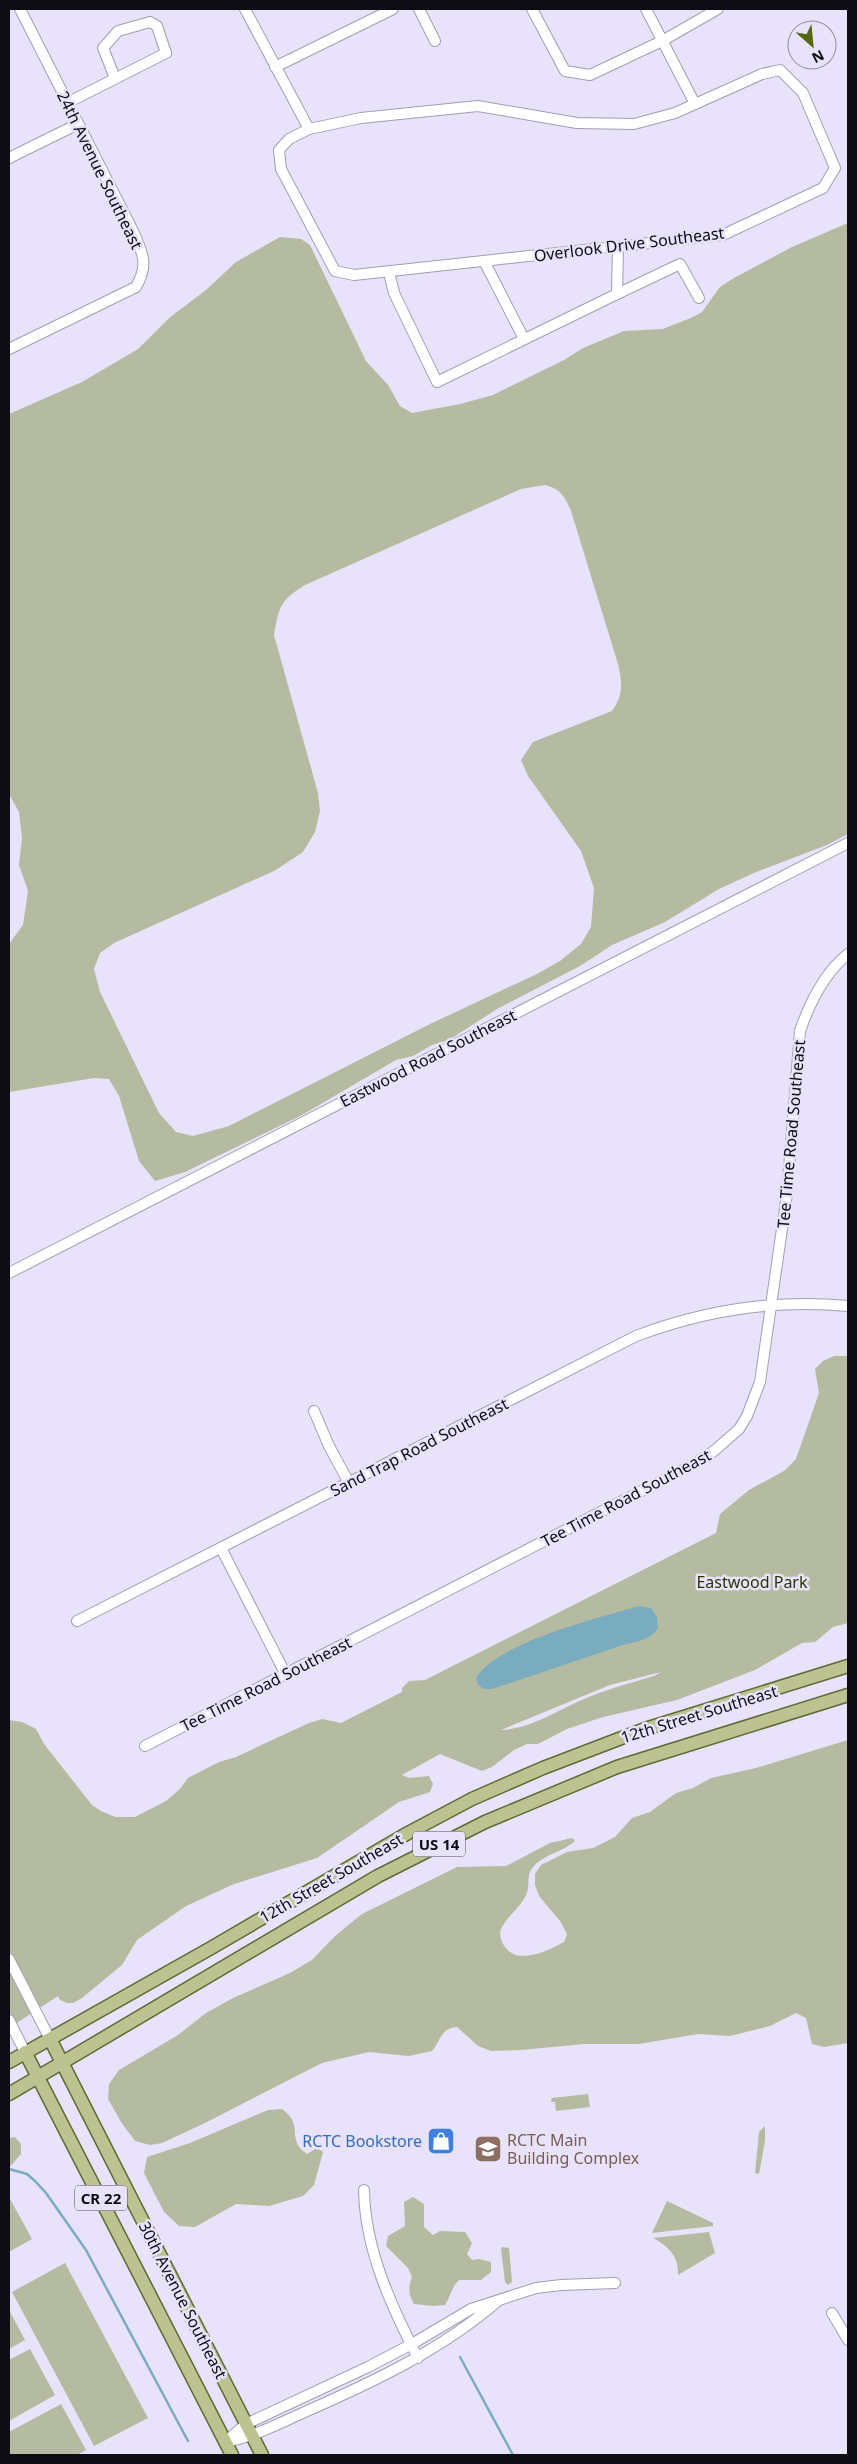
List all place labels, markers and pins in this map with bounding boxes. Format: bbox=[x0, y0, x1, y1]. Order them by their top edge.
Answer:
shop icon: RCTC Bookstore bbox=[426, 2126, 456, 2156]
place label: RCTC Main Building Complex bbox=[507, 2129, 640, 2169]
place label: RCTC Bookstore bbox=[302, 2130, 422, 2152]
school or university icon: RCTC Main Building Complex bbox=[473, 2134, 503, 2164]

